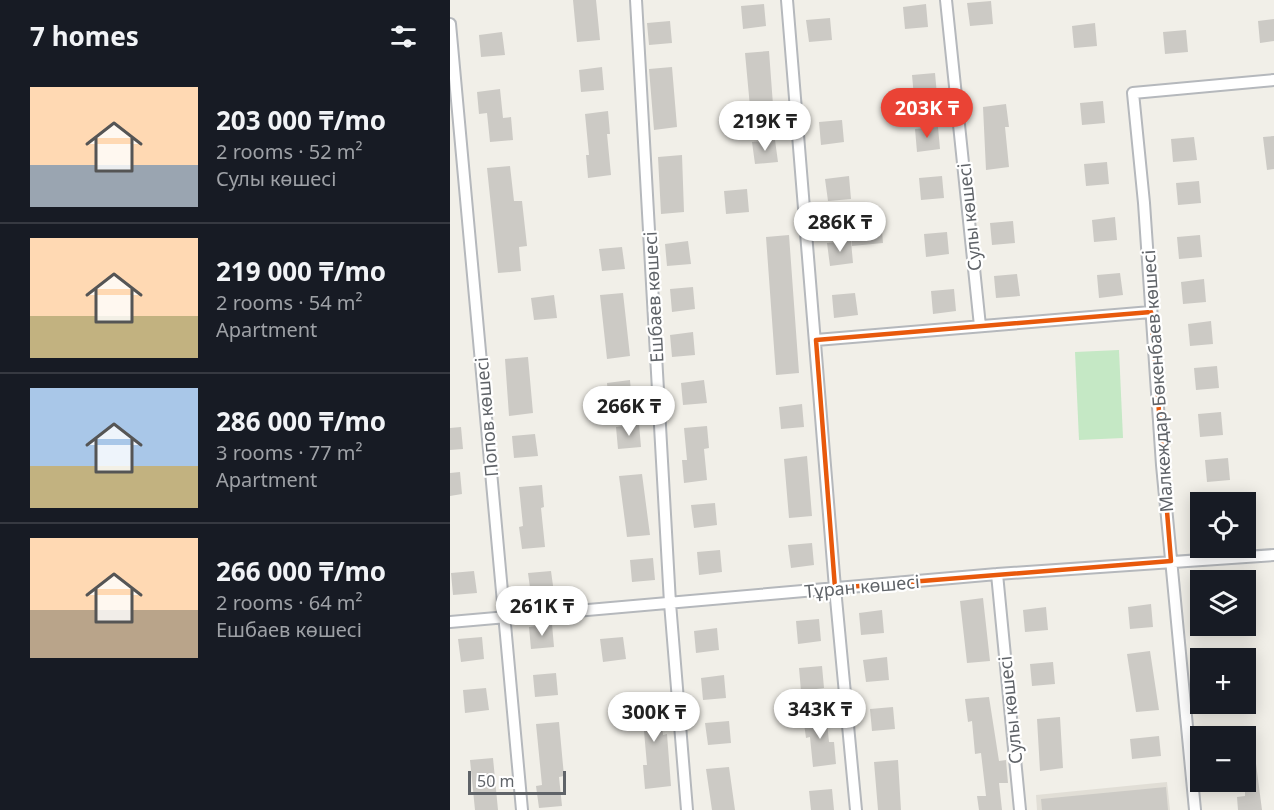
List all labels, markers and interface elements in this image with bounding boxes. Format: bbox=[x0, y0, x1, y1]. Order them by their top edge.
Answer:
text: 7 homes bbox=[30, 18, 139, 54]
icon: filters bbox=[387, 20, 420, 53]
pin: 203K ₸ bbox=[878, 88, 976, 139]
text: 203K ₸ bbox=[895, 94, 959, 121]
pin: 219K ₸ bbox=[716, 101, 814, 152]
text: 203 000 ₸/mo bbox=[216, 102, 386, 138]
text: 219K ₸ bbox=[733, 107, 797, 134]
icon: home bbox=[78, 111, 150, 183]
text: 2 rooms · 52 m² bbox=[216, 138, 363, 165]
street label: Сулы көшесі bbox=[951, 162, 987, 272]
text: Сулы көшесі bbox=[216, 165, 336, 192]
pin: 286K ₸ bbox=[791, 202, 889, 253]
text: 286K ₸ bbox=[808, 208, 872, 235]
street label: Ешбаев көшесі bbox=[638, 231, 668, 363]
street label: Малкеждар Бөкенбаев көшесі bbox=[1136, 249, 1178, 513]
text: 219 000 ₸/mo bbox=[216, 253, 386, 289]
icon: home bbox=[78, 262, 150, 334]
text: 2 rooms · 54 m² bbox=[216, 289, 363, 316]
text: Apartment bbox=[216, 316, 317, 343]
street label: Попов көшесі bbox=[469, 356, 503, 478]
pin: 266K ₸ bbox=[580, 386, 678, 437]
text: 266K ₸ bbox=[597, 392, 661, 419]
text: 286 000 ₸/mo bbox=[216, 403, 386, 439]
icon: home bbox=[78, 412, 150, 484]
text: 3 rooms · 77 m² bbox=[216, 439, 363, 466]
text: Apartment bbox=[216, 466, 317, 493]
map controls bbox=[1190, 492, 1256, 792]
button: locate bbox=[1190, 492, 1256, 558]
text: 266 000 ₸/mo bbox=[216, 553, 386, 589]
icon: home bbox=[78, 562, 150, 634]
street label: Тұран көшесі bbox=[803, 569, 921, 603]
button: layers bbox=[1190, 570, 1256, 636]
pin: 261K ₸ bbox=[493, 586, 591, 637]
text: 2 rooms · 64 m² bbox=[216, 589, 363, 616]
text: 261K ₸ bbox=[510, 592, 574, 619]
text: Ешбаев көшесі bbox=[216, 616, 362, 643]
button: + bbox=[1190, 648, 1256, 714]
street label: Сулы көшесі bbox=[992, 655, 1028, 765]
pin: 343K ₸ bbox=[771, 689, 869, 740]
pin: 300K ₸ bbox=[605, 692, 703, 743]
text: 343K ₸ bbox=[788, 695, 852, 722]
text: 300K ₸ bbox=[622, 698, 686, 725]
button: − bbox=[1190, 726, 1256, 792]
scale bar bbox=[468, 768, 566, 796]
text: 50 m bbox=[477, 770, 514, 792]

